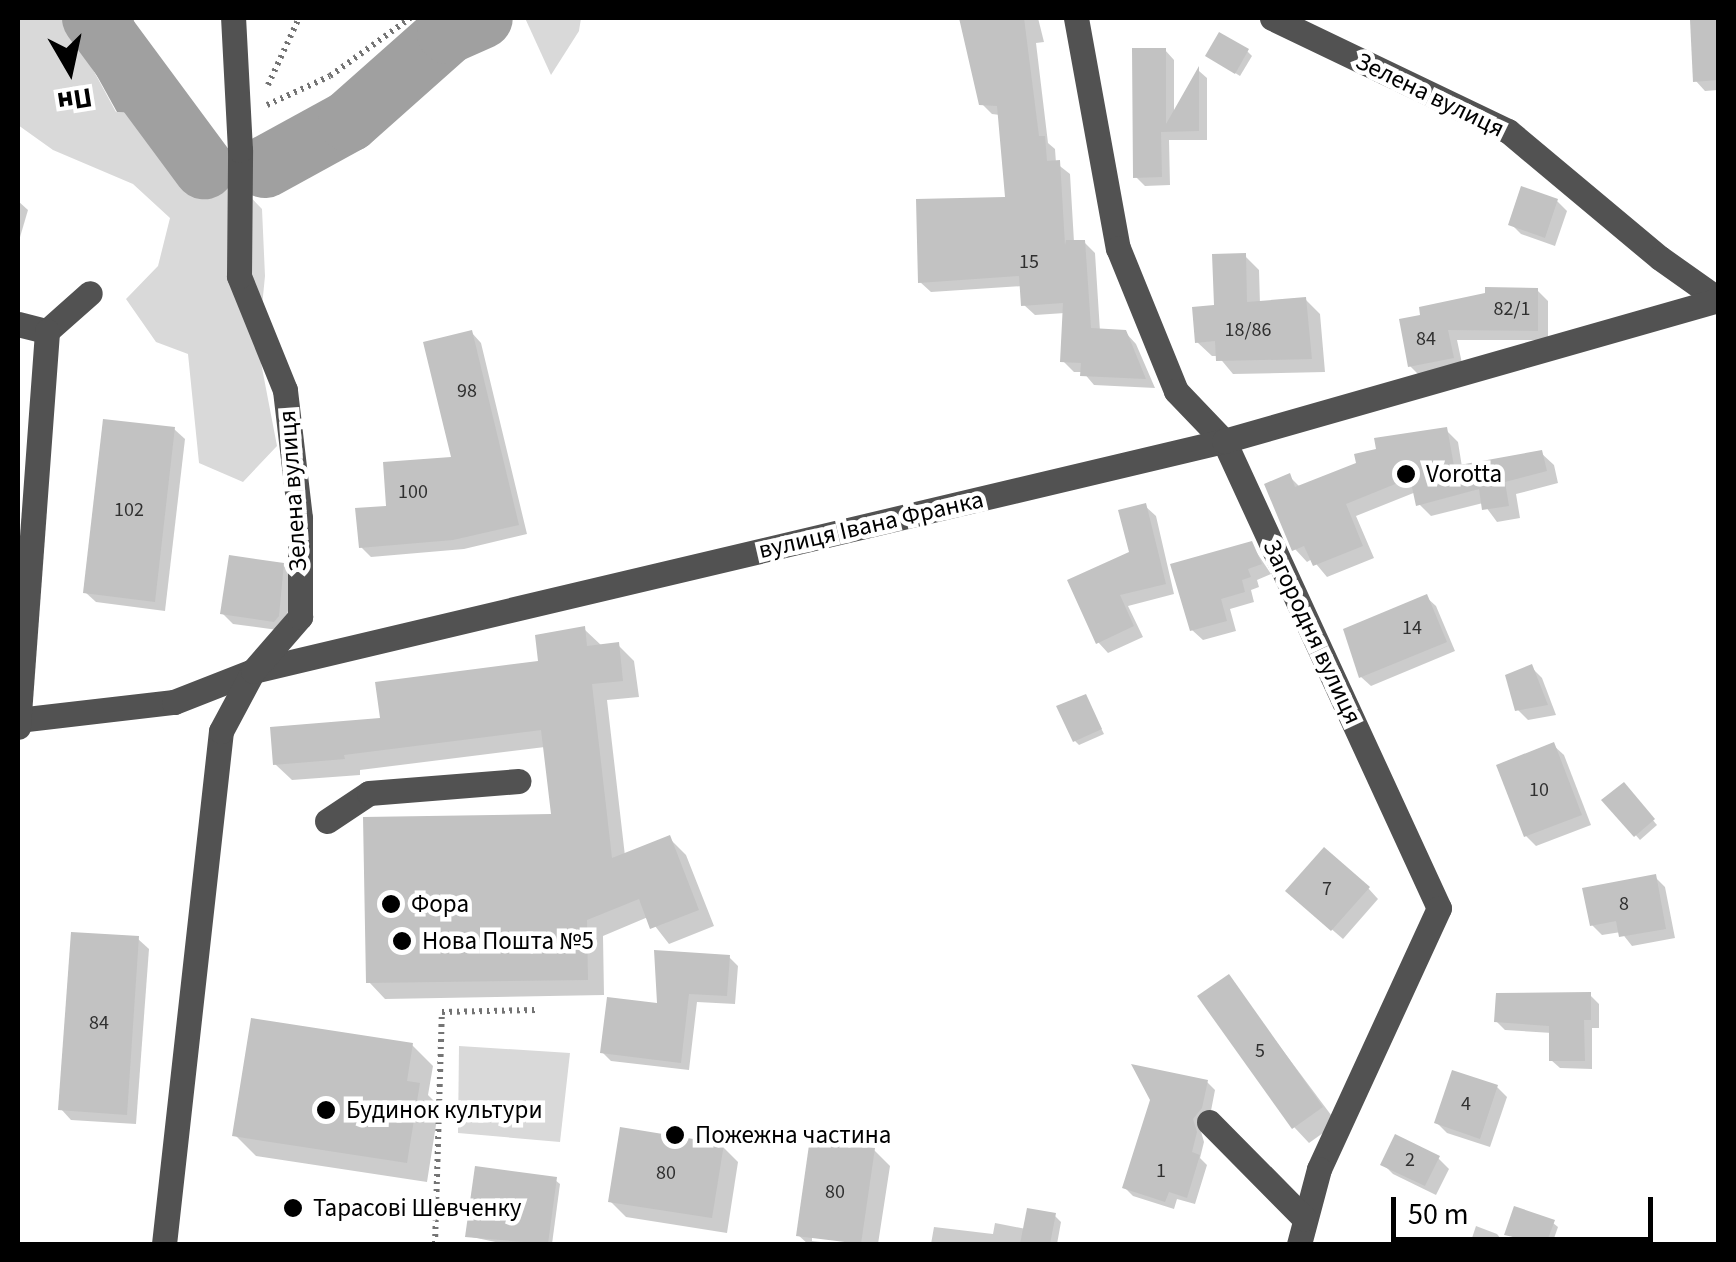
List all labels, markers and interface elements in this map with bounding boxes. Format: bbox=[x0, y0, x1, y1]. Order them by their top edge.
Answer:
north arrow bbox=[20, 20, 120, 120]
street label: Зелена вулиця bbox=[1351, 46, 1509, 144]
text: Пн bbox=[54, 77, 95, 122]
house number: 15 bbox=[1019, 250, 1039, 274]
house number: 82/1 bbox=[1494, 297, 1530, 321]
house number: 18/86 bbox=[1225, 318, 1271, 342]
house number: 84 bbox=[1416, 327, 1436, 351]
house number: 98 bbox=[457, 379, 477, 403]
street label: Зелена вулиця bbox=[272, 409, 314, 573]
place label: Vorotta bbox=[1426, 459, 1502, 489]
marker: Vorotta bbox=[1395, 463, 1417, 485]
house number: 100 bbox=[398, 480, 428, 504]
street label: вулиця Івана Франка bbox=[756, 485, 986, 565]
house number: 102 bbox=[114, 498, 144, 522]
street label: Загородня вулиця bbox=[1256, 535, 1368, 729]
house number: 14 bbox=[1402, 616, 1422, 640]
house number: 10 bbox=[1529, 778, 1549, 802]
house number: 7 bbox=[1322, 877, 1332, 901]
place label: Фора bbox=[411, 889, 469, 919]
house number: 8 bbox=[1619, 892, 1629, 916]
marker: Фора bbox=[380, 893, 402, 915]
place label: Нова Пошта №5 bbox=[422, 926, 594, 956]
marker: Нова Пошта №5 bbox=[391, 930, 413, 952]
house number: 84 bbox=[89, 1011, 109, 1035]
house number: 5 bbox=[1255, 1039, 1265, 1063]
house number: 4 bbox=[1461, 1092, 1471, 1116]
place label: Будинок культури bbox=[346, 1095, 543, 1125]
marker: Будинок культури bbox=[315, 1099, 337, 1121]
place label: Пожежна частина bbox=[695, 1120, 891, 1150]
marker: Пожежна частина bbox=[664, 1124, 686, 1146]
house number: 2 bbox=[1405, 1148, 1415, 1172]
house number: 1 bbox=[1156, 1159, 1166, 1183]
house number: 80 bbox=[656, 1161, 676, 1185]
scale bar bbox=[1396, 1177, 1658, 1239]
house number: 80 bbox=[825, 1180, 845, 1204]
place label: Тарасові Шевченку bbox=[313, 1193, 521, 1223]
text: 50 m bbox=[1408, 1193, 1469, 1236]
marker: Тарасові Шевченку bbox=[282, 1197, 304, 1219]

